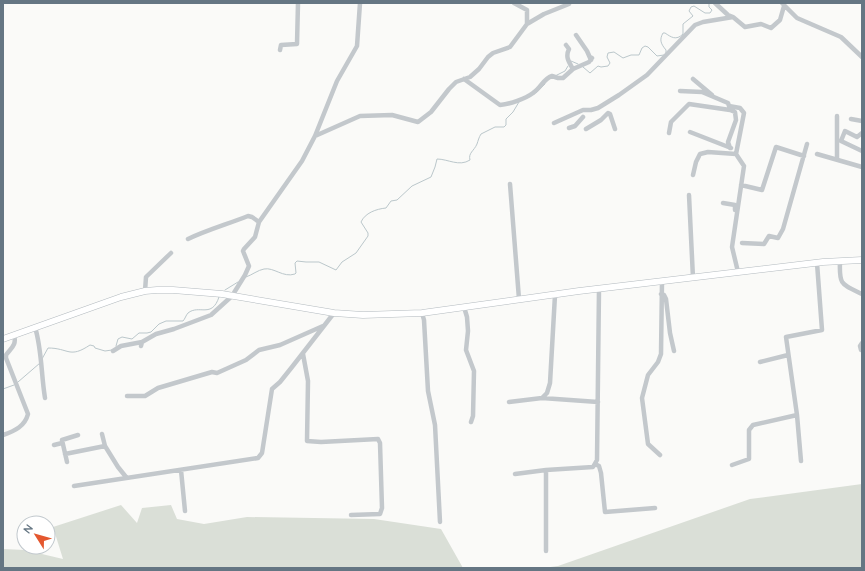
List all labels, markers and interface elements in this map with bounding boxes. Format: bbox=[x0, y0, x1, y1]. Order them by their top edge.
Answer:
north arrow bbox=[16, 515, 56, 555]
text: N bbox=[20, 522, 36, 536]

